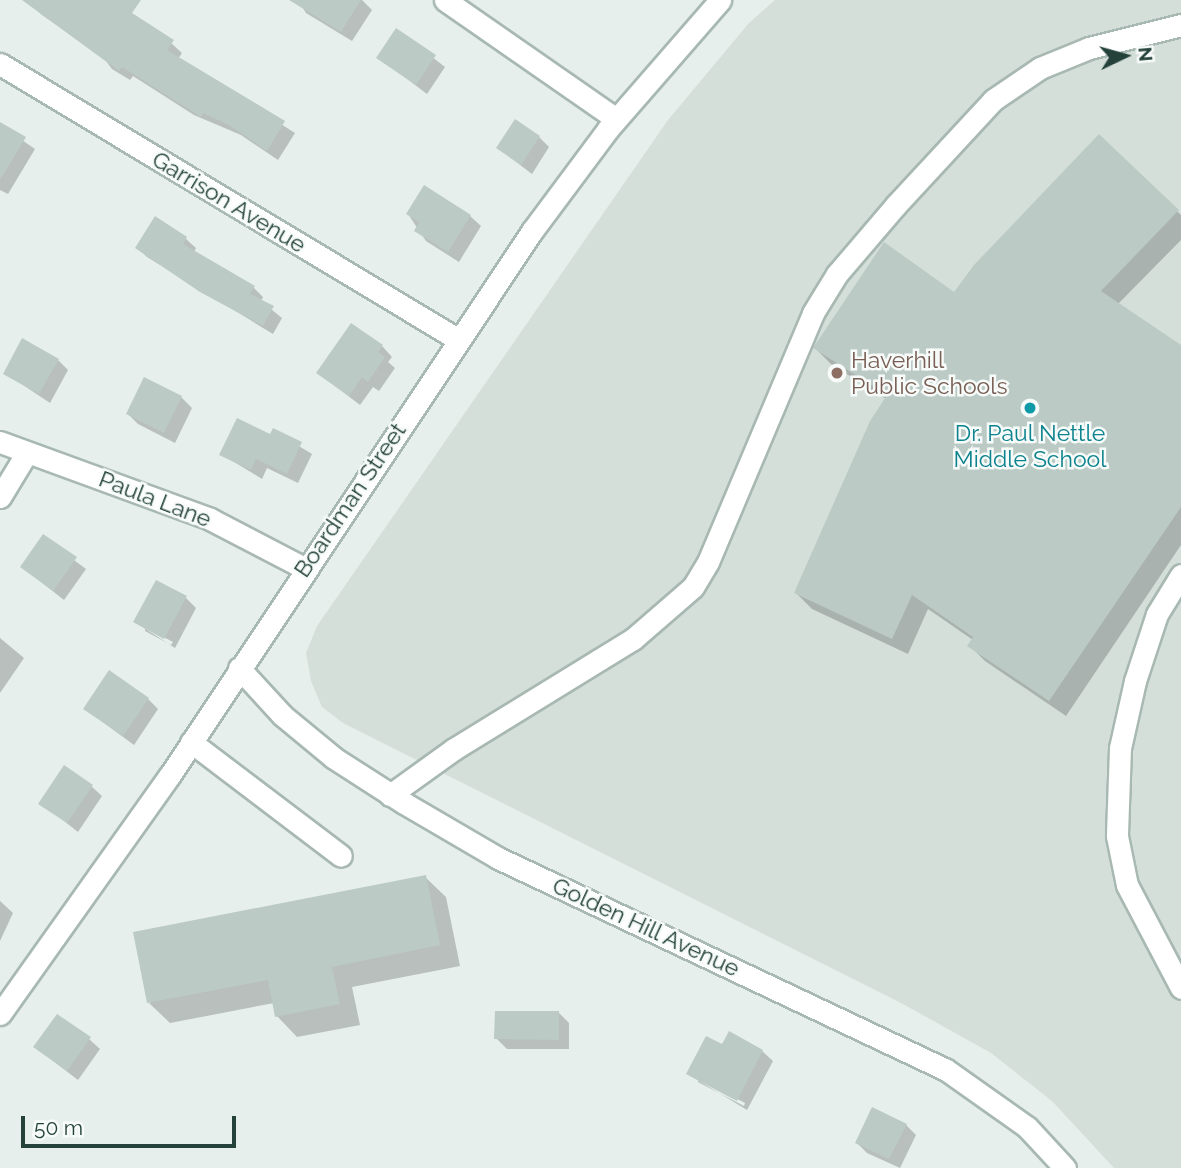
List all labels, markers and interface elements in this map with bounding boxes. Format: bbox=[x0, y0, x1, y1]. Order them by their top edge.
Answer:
north arrow bbox=[1090, 21, 1160, 91]
text: N bbox=[1134, 46, 1158, 62]
street label: Garrison Avenue bbox=[147, 145, 311, 259]
place label: Haverhill Public Schools bbox=[851, 346, 1008, 400]
marker: Haverhill Public Schools bbox=[829, 365, 845, 381]
marker: Dr. Paul Nettle Middle School bbox=[1022, 400, 1038, 416]
street label: Boardman Street bbox=[288, 418, 412, 582]
place label: Dr. Paul Nettle Middle School bbox=[953, 419, 1107, 473]
street label: Paula Lane bbox=[95, 465, 215, 533]
street label: Golden Hill Avenue bbox=[547, 871, 745, 983]
scale bar bbox=[24, 1102, 240, 1146]
text: 50 m bbox=[34, 1115, 83, 1140]

